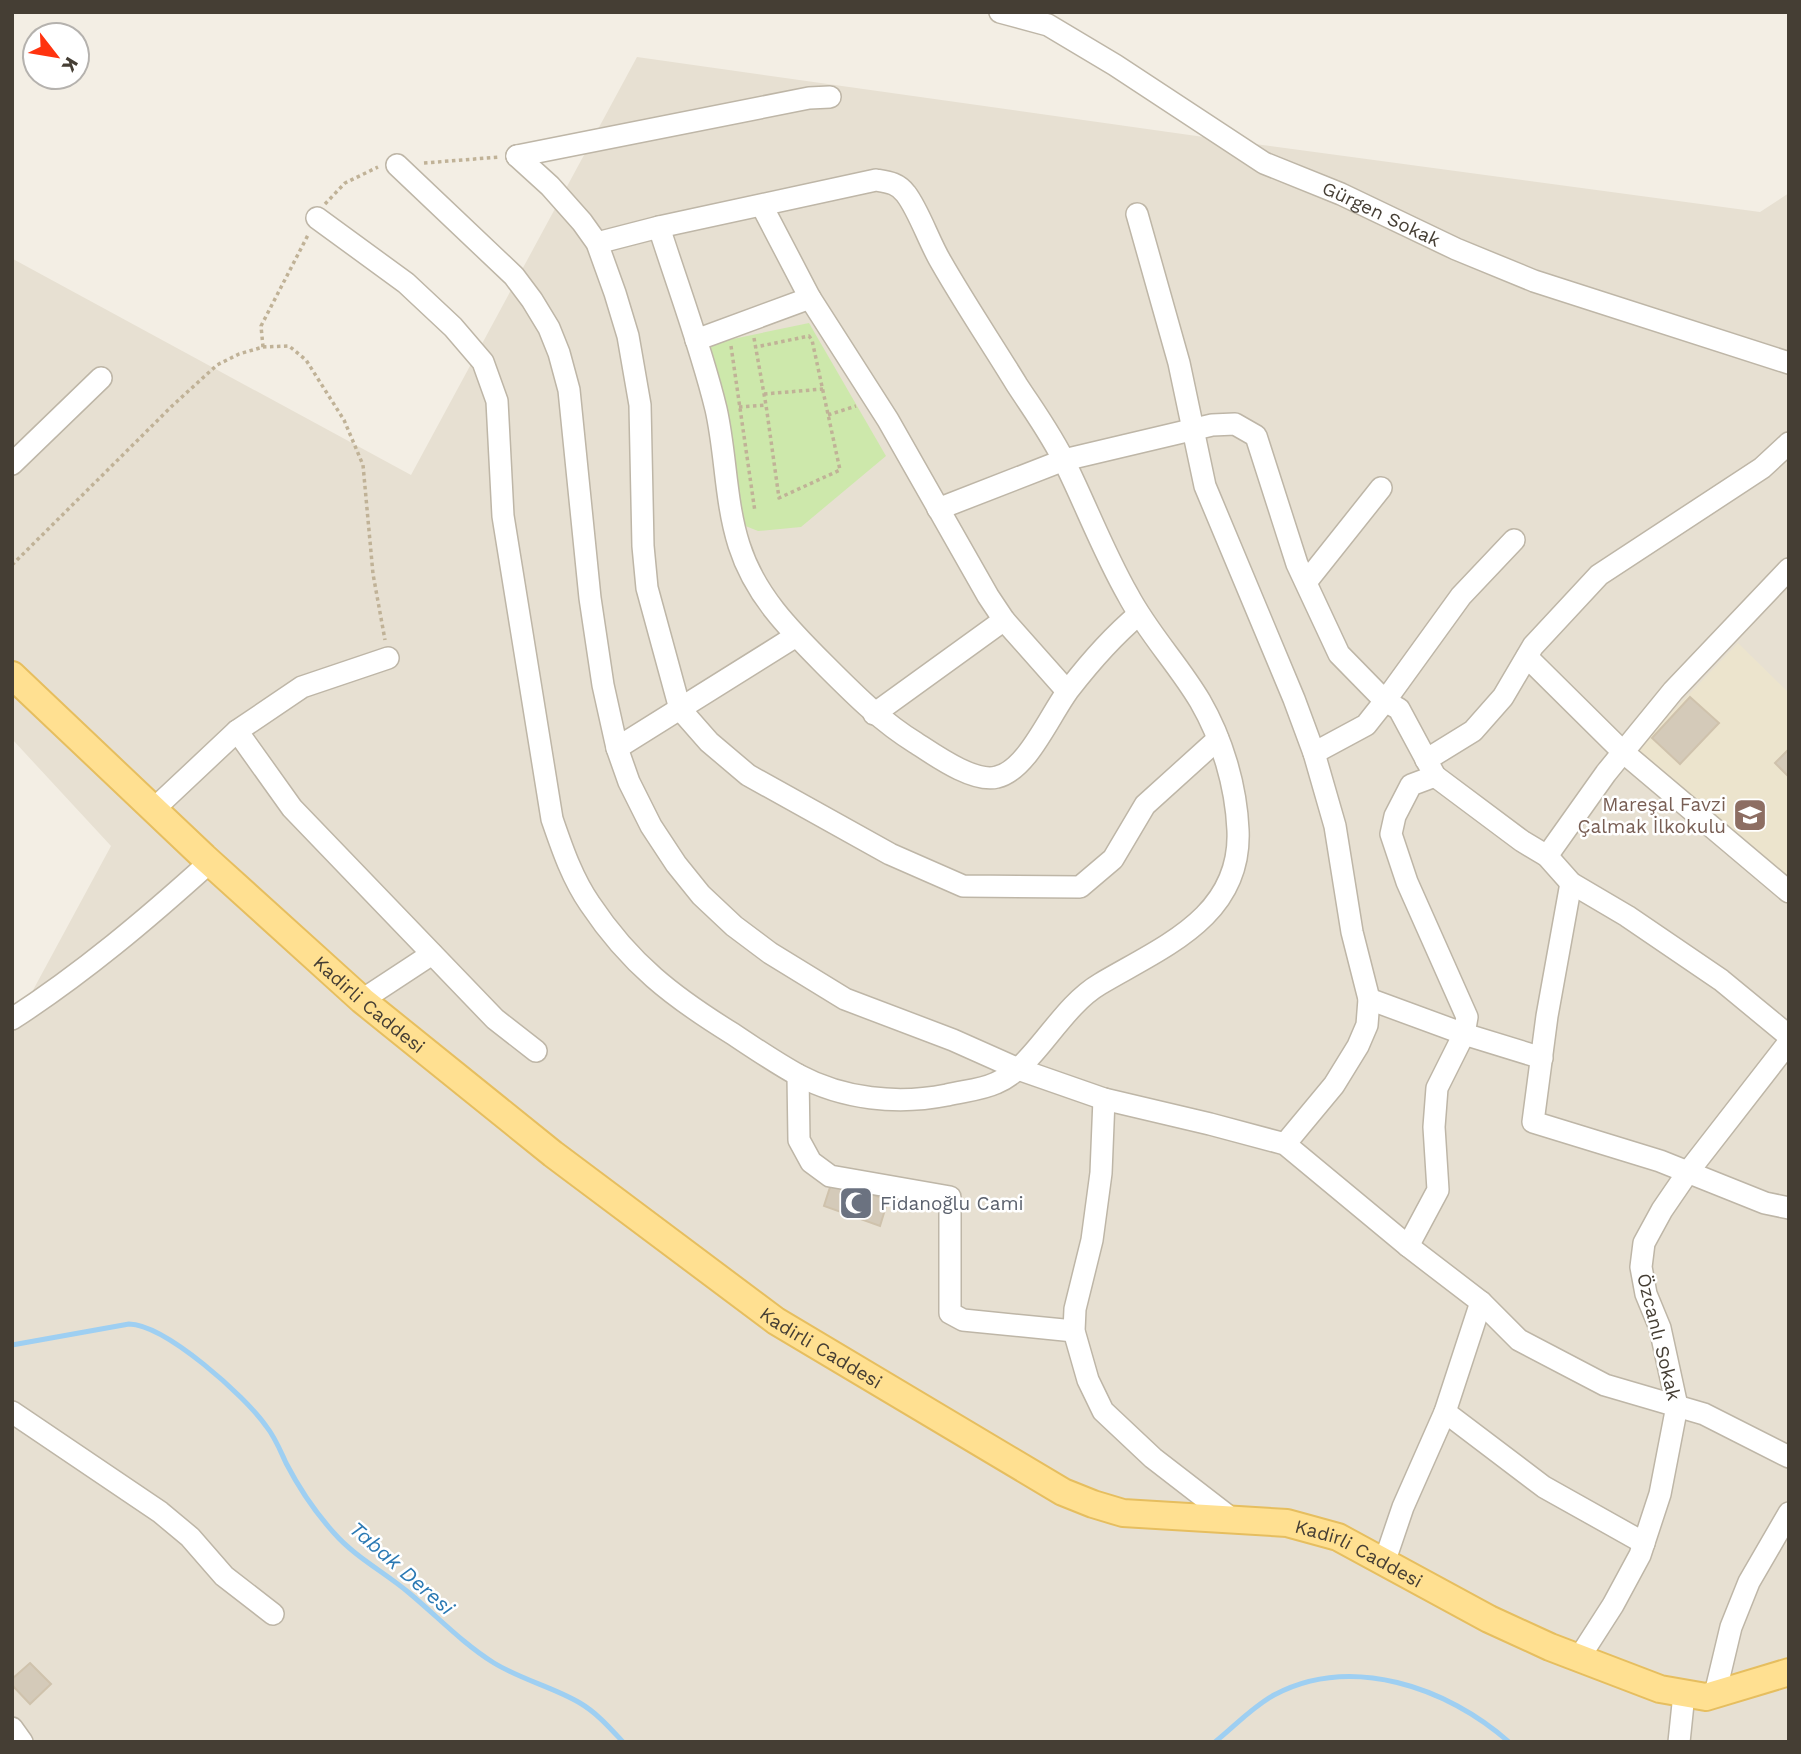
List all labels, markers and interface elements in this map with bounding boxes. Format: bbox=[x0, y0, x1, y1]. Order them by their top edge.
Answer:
north arrow bbox=[21, 21, 91, 91]
text: K bbox=[57, 53, 83, 76]
street label: Gürgen Sokak bbox=[1319, 176, 1444, 251]
place label: Mareşal Favzi Çalmak İlkokulu bbox=[1578, 793, 1726, 838]
school or university icon: Mareşal Favzi Çalmak İlkokulu bbox=[1731, 796, 1769, 834]
street label: Kadirli Caddesi bbox=[309, 951, 430, 1058]
mosque icon: Fidanoğlu Cami bbox=[837, 1184, 875, 1222]
place label: Fidanoğlu Cami bbox=[880, 1192, 1024, 1215]
street label: Özcanlı Sokak bbox=[1632, 1271, 1686, 1403]
street label: Kadirli Caddesi bbox=[755, 1302, 887, 1393]
street label: Kadirli Caddesi bbox=[1293, 1514, 1427, 1592]
water label: Tabak Deresi bbox=[345, 1516, 460, 1621]

